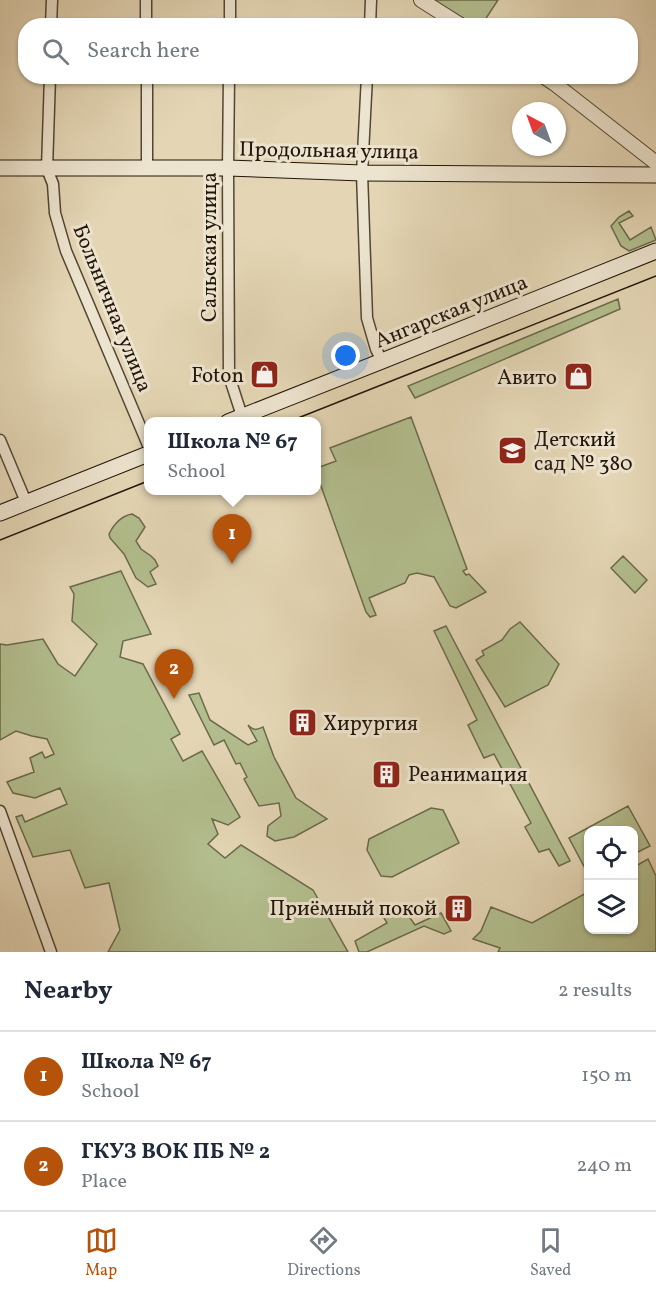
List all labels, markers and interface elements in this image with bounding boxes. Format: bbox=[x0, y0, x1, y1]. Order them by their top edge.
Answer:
search box bbox=[18, 18, 638, 84]
icon: search bbox=[39, 35, 72, 68]
text: Search here bbox=[87, 36, 200, 67]
north arrow bbox=[512, 102, 566, 156]
street label: Продольная улица bbox=[239, 135, 419, 168]
street label: Сальская улица bbox=[196, 172, 225, 322]
street label: Больничная улица bbox=[65, 220, 159, 397]
street label: Ангарская улица bbox=[371, 268, 532, 356]
your location bbox=[331, 341, 360, 370]
shop icon: Foton bbox=[249, 359, 281, 391]
shop icon: Авито bbox=[562, 361, 594, 393]
place label: Foton bbox=[191, 362, 244, 391]
place label: Авито bbox=[497, 364, 557, 393]
popup bbox=[144, 417, 321, 495]
place label: Детский сад № 380 bbox=[534, 426, 633, 479]
text: Школа № 67 bbox=[167, 427, 298, 458]
school or university icon: Детский сад № 380 bbox=[497, 435, 529, 467]
text: School bbox=[167, 458, 226, 486]
pin: 1 bbox=[212, 514, 252, 564]
pin: 2 bbox=[154, 650, 194, 699]
building icon: Хирургия bbox=[286, 707, 318, 739]
place label: Хирургия bbox=[323, 710, 418, 739]
building icon: Реанимация bbox=[371, 758, 403, 790]
place label: Реанимация bbox=[408, 761, 527, 790]
map controls bbox=[584, 826, 638, 934]
button: locate bbox=[584, 826, 638, 880]
button: layers bbox=[584, 880, 638, 934]
building icon: Приёмный покой bbox=[442, 892, 474, 924]
place label: Приёмный покой bbox=[269, 895, 437, 924]
text: Nearby bbox=[24, 973, 113, 1009]
text: 2 results bbox=[558, 977, 632, 1005]
text: Школа № 67 bbox=[81, 1047, 212, 1078]
text: 1 bbox=[39, 1062, 48, 1090]
text: 150 m bbox=[581, 1062, 632, 1090]
text: School bbox=[81, 1078, 139, 1106]
text: ГКУЗ ВОК ПБ № 2 bbox=[81, 1137, 270, 1168]
text: 2 bbox=[38, 1152, 49, 1180]
text: 240 m bbox=[577, 1152, 632, 1180]
text: Place bbox=[81, 1168, 127, 1196]
tab: Map bbox=[85, 1224, 118, 1282]
tab: Directions bbox=[287, 1224, 361, 1282]
tab: Saved bbox=[530, 1224, 571, 1282]

